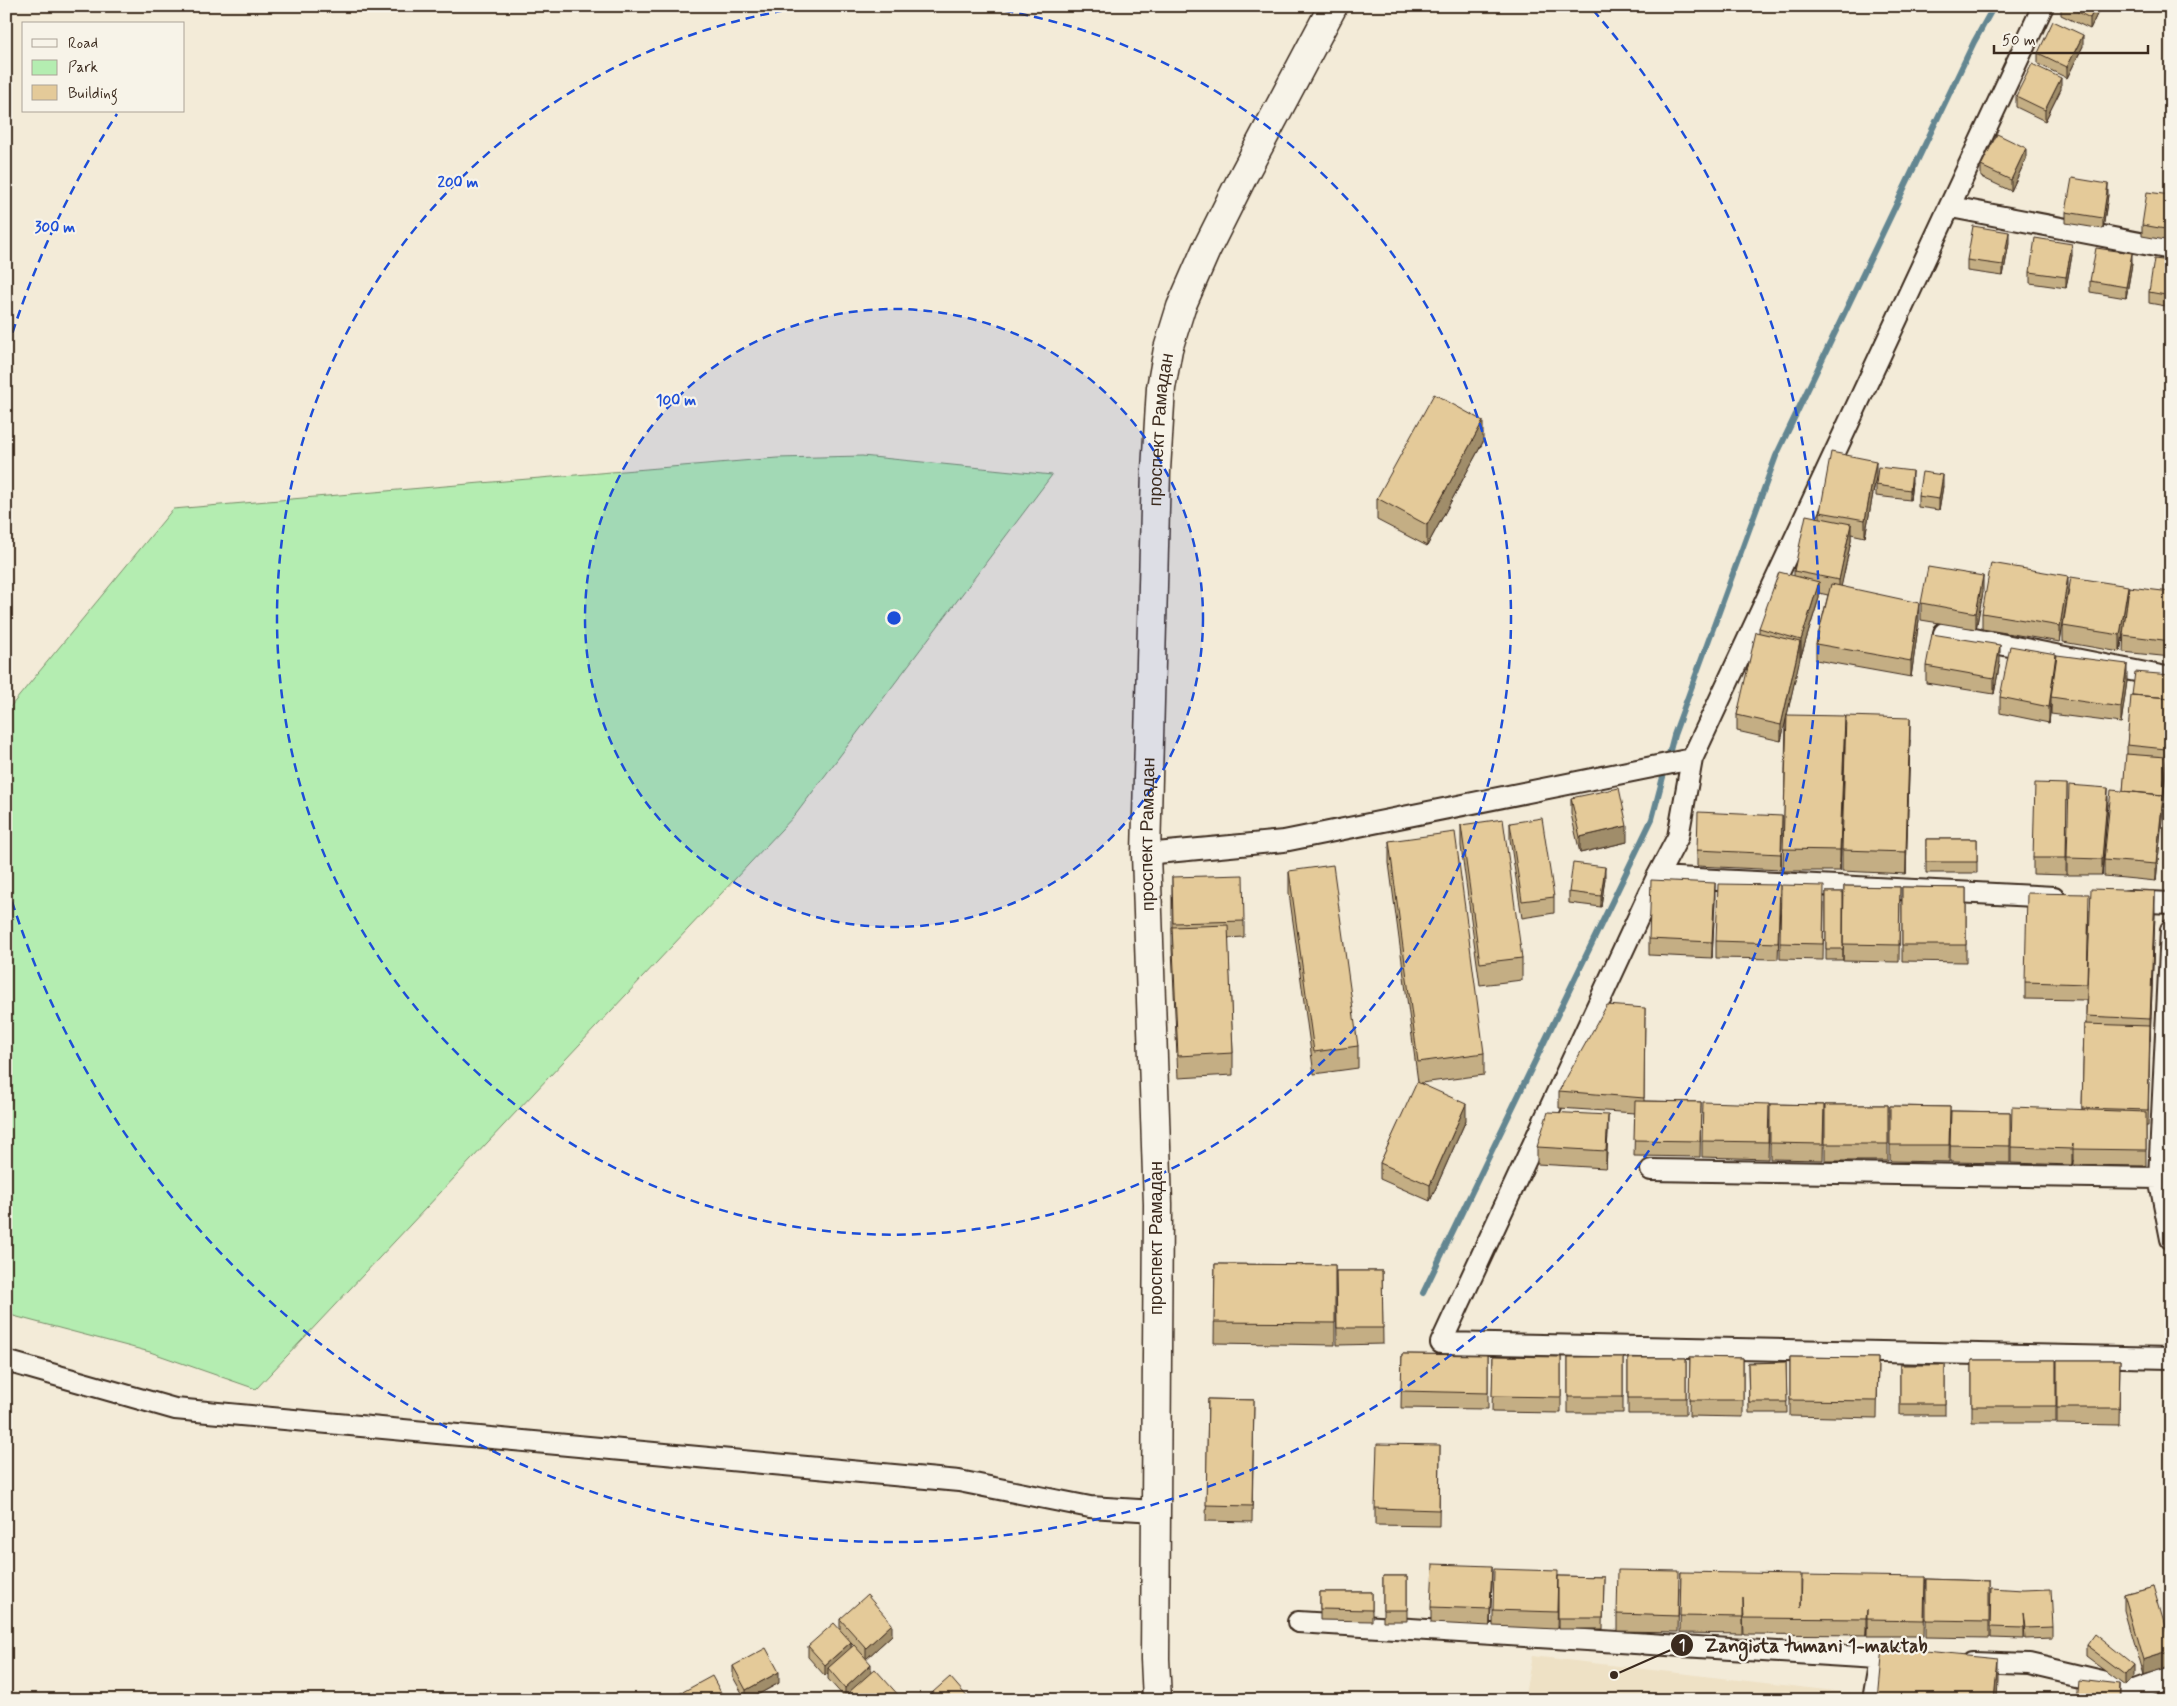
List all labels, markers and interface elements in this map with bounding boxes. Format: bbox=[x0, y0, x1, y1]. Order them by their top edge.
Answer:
legend bbox=[22, 22, 185, 112]
scale bar bbox=[1994, 22, 2148, 54]
text: 50 m bbox=[2002, 31, 2036, 51]
text: Road bbox=[68, 34, 98, 54]
text: Park bbox=[68, 58, 98, 78]
text: Building bbox=[68, 84, 118, 105]
text: 200 m bbox=[438, 173, 479, 193]
text: 300 m bbox=[35, 218, 75, 238]
street label: проспект Рамадан bbox=[1144, 351, 1180, 507]
text: 100 m bbox=[656, 391, 696, 411]
centre of rings bbox=[885, 609, 903, 627]
street label: проспект Рамадан bbox=[1135, 757, 1162, 912]
street label: проспект Рамадан bbox=[1145, 1161, 1169, 1315]
callout: Zangiota tumani 1-maktab bbox=[1669, 1628, 1938, 1662]
text: Zangiota tumani 1-maktab bbox=[1704, 1634, 1928, 1662]
text: 1 bbox=[1679, 1636, 1685, 1656]

